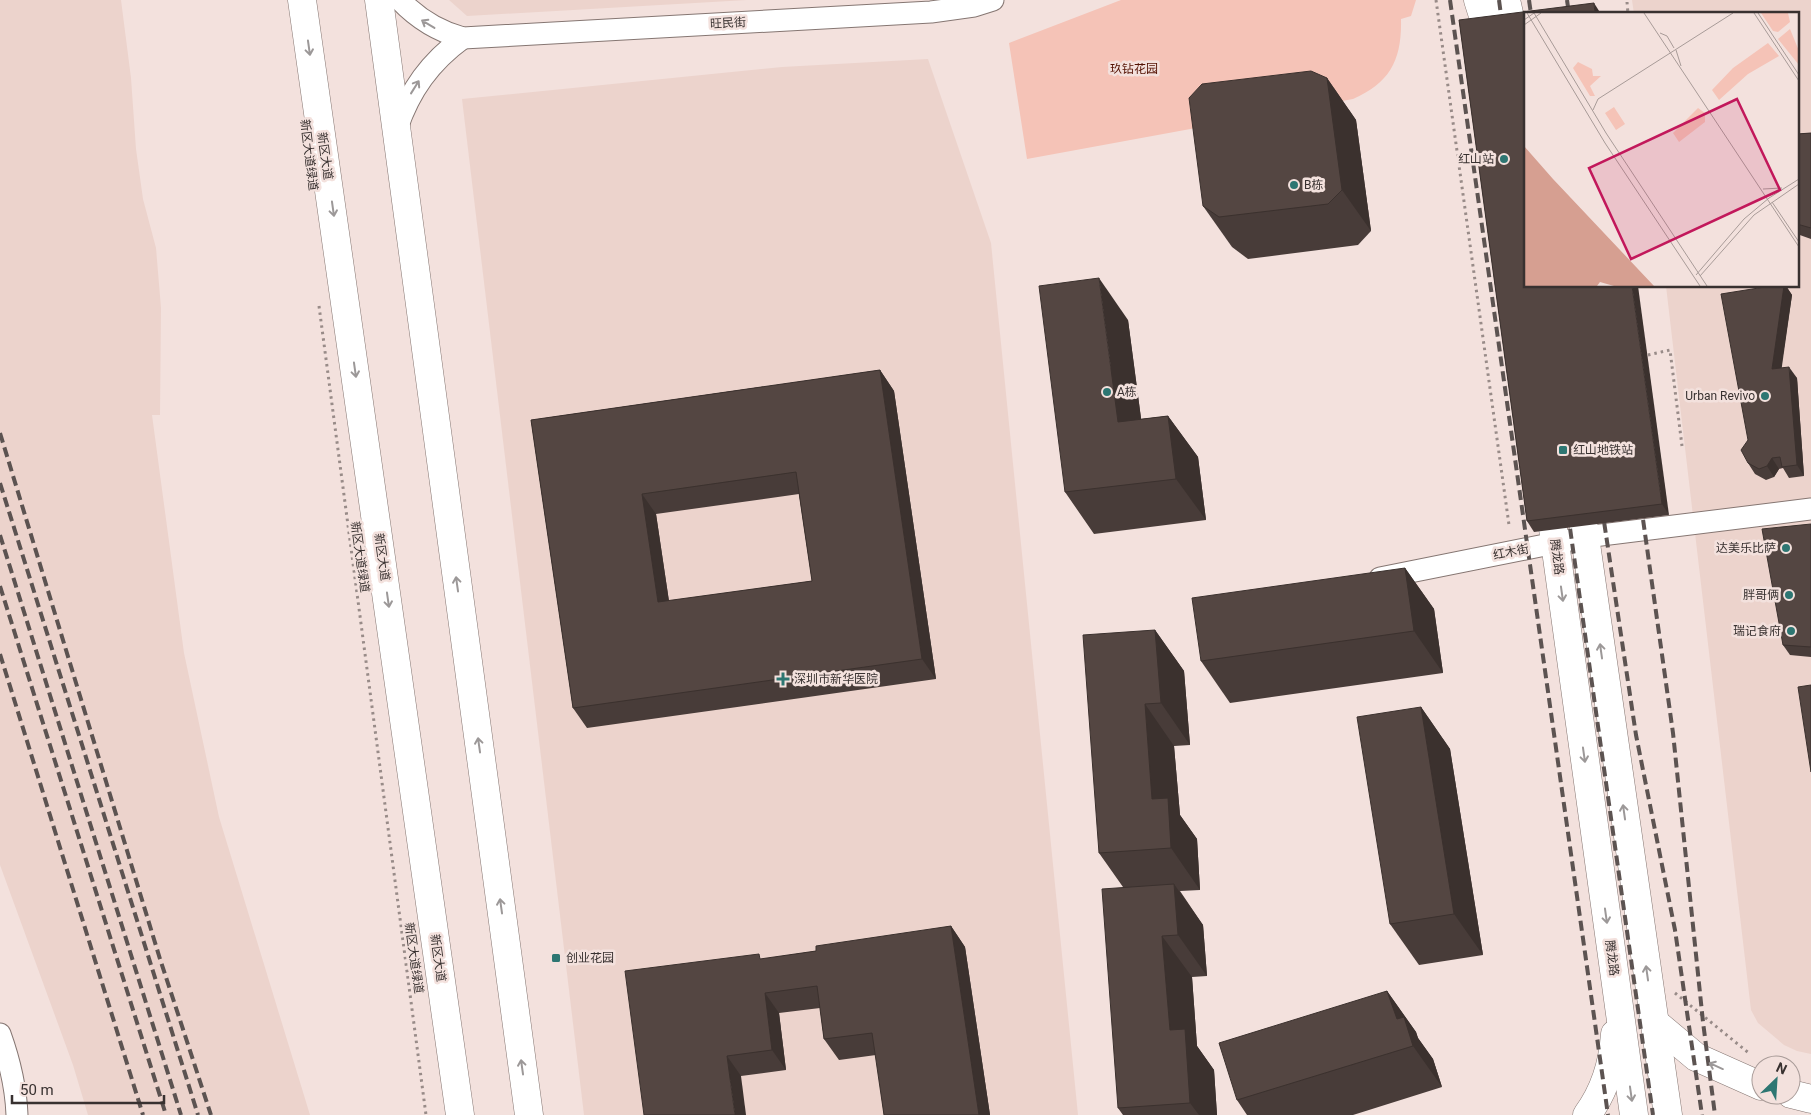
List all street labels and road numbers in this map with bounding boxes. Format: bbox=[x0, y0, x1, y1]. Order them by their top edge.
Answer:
street label: 旺民街 bbox=[710, 15, 746, 31]
street label: 新区大道绿道 bbox=[298, 118, 320, 192]
street label: 新区大道 bbox=[315, 131, 335, 181]
street label: 新区大道绿道 bbox=[348, 520, 372, 594]
street label: 新区大道 bbox=[372, 532, 392, 582]
street label: 腾龙路 bbox=[1548, 538, 1566, 576]
street label: 红木街 bbox=[1492, 542, 1530, 562]
street label: 新区大道绿道 bbox=[402, 921, 426, 995]
street label: 新区大道 bbox=[428, 933, 448, 983]
street label: 腾龙路 bbox=[1603, 939, 1621, 977]

